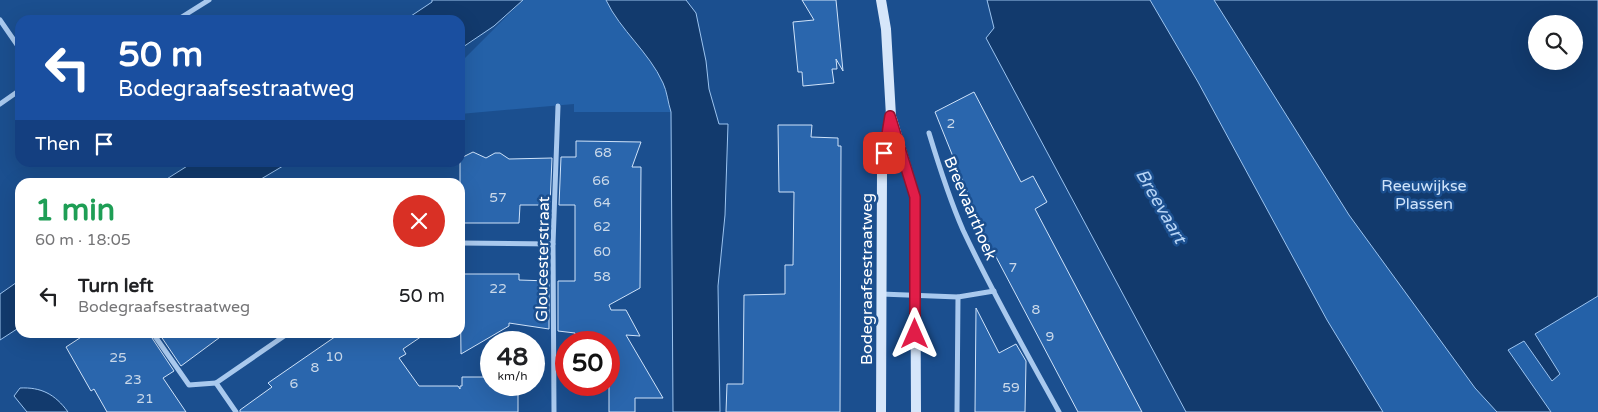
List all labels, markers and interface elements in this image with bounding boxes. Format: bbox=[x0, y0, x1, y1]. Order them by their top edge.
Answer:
map controls bbox=[1528, 15, 1583, 70]
button: search bbox=[1528, 15, 1583, 70]
text: 50 m bbox=[118, 34, 203, 76]
icon: left bbox=[35, 35, 100, 100]
text: Bodegraafsestraatweg bbox=[118, 76, 355, 102]
house number: 2 bbox=[947, 115, 955, 132]
icon: arrive bbox=[90, 130, 118, 158]
pin bbox=[863, 132, 905, 174]
text: Then bbox=[35, 133, 80, 155]
icon: arrive bbox=[870, 139, 898, 167]
house number: 68 bbox=[594, 144, 612, 161]
street label: Breevaarthoek bbox=[939, 154, 1001, 264]
water label: Breevaart bbox=[1131, 165, 1192, 249]
house number: 66 bbox=[592, 172, 610, 189]
park label: Reeuwijkse Plassen bbox=[1381, 176, 1467, 214]
house number: 57 bbox=[489, 189, 507, 206]
text: 1 min bbox=[35, 192, 115, 229]
street label: Bodegraafsestraatweg bbox=[857, 193, 877, 365]
house number: 64 bbox=[593, 194, 611, 211]
button: close bbox=[393, 195, 445, 247]
street label: Gloucesterstraat bbox=[532, 196, 554, 322]
house number: 62 bbox=[593, 218, 611, 235]
text: 60 m · 18:05 bbox=[35, 230, 131, 250]
house number: 60 bbox=[593, 243, 611, 260]
house number: 7 bbox=[1009, 259, 1017, 276]
house number: 58 bbox=[593, 268, 611, 285]
text: Turn left bbox=[78, 275, 154, 297]
house number: 22 bbox=[489, 280, 507, 297]
icon: left bbox=[35, 282, 63, 310]
text: 50 m bbox=[399, 285, 445, 307]
text: Bodegraafsestraatweg bbox=[78, 297, 250, 317]
house number: 8 bbox=[1032, 301, 1041, 318]
position arrow bbox=[888, 307, 940, 359]
house number: 9 bbox=[1046, 328, 1054, 345]
speed limit sign: 50 bbox=[555, 331, 620, 396]
text: 48 bbox=[497, 342, 528, 372]
house number: 10 bbox=[325, 348, 343, 365]
house number: 25 bbox=[109, 349, 127, 366]
house number: 8 bbox=[311, 359, 320, 376]
text: km/h bbox=[497, 369, 528, 383]
house number: 23 bbox=[124, 371, 142, 388]
house number: 6 bbox=[290, 375, 299, 392]
house number: 59 bbox=[1002, 379, 1020, 396]
house number: 21 bbox=[136, 390, 154, 407]

